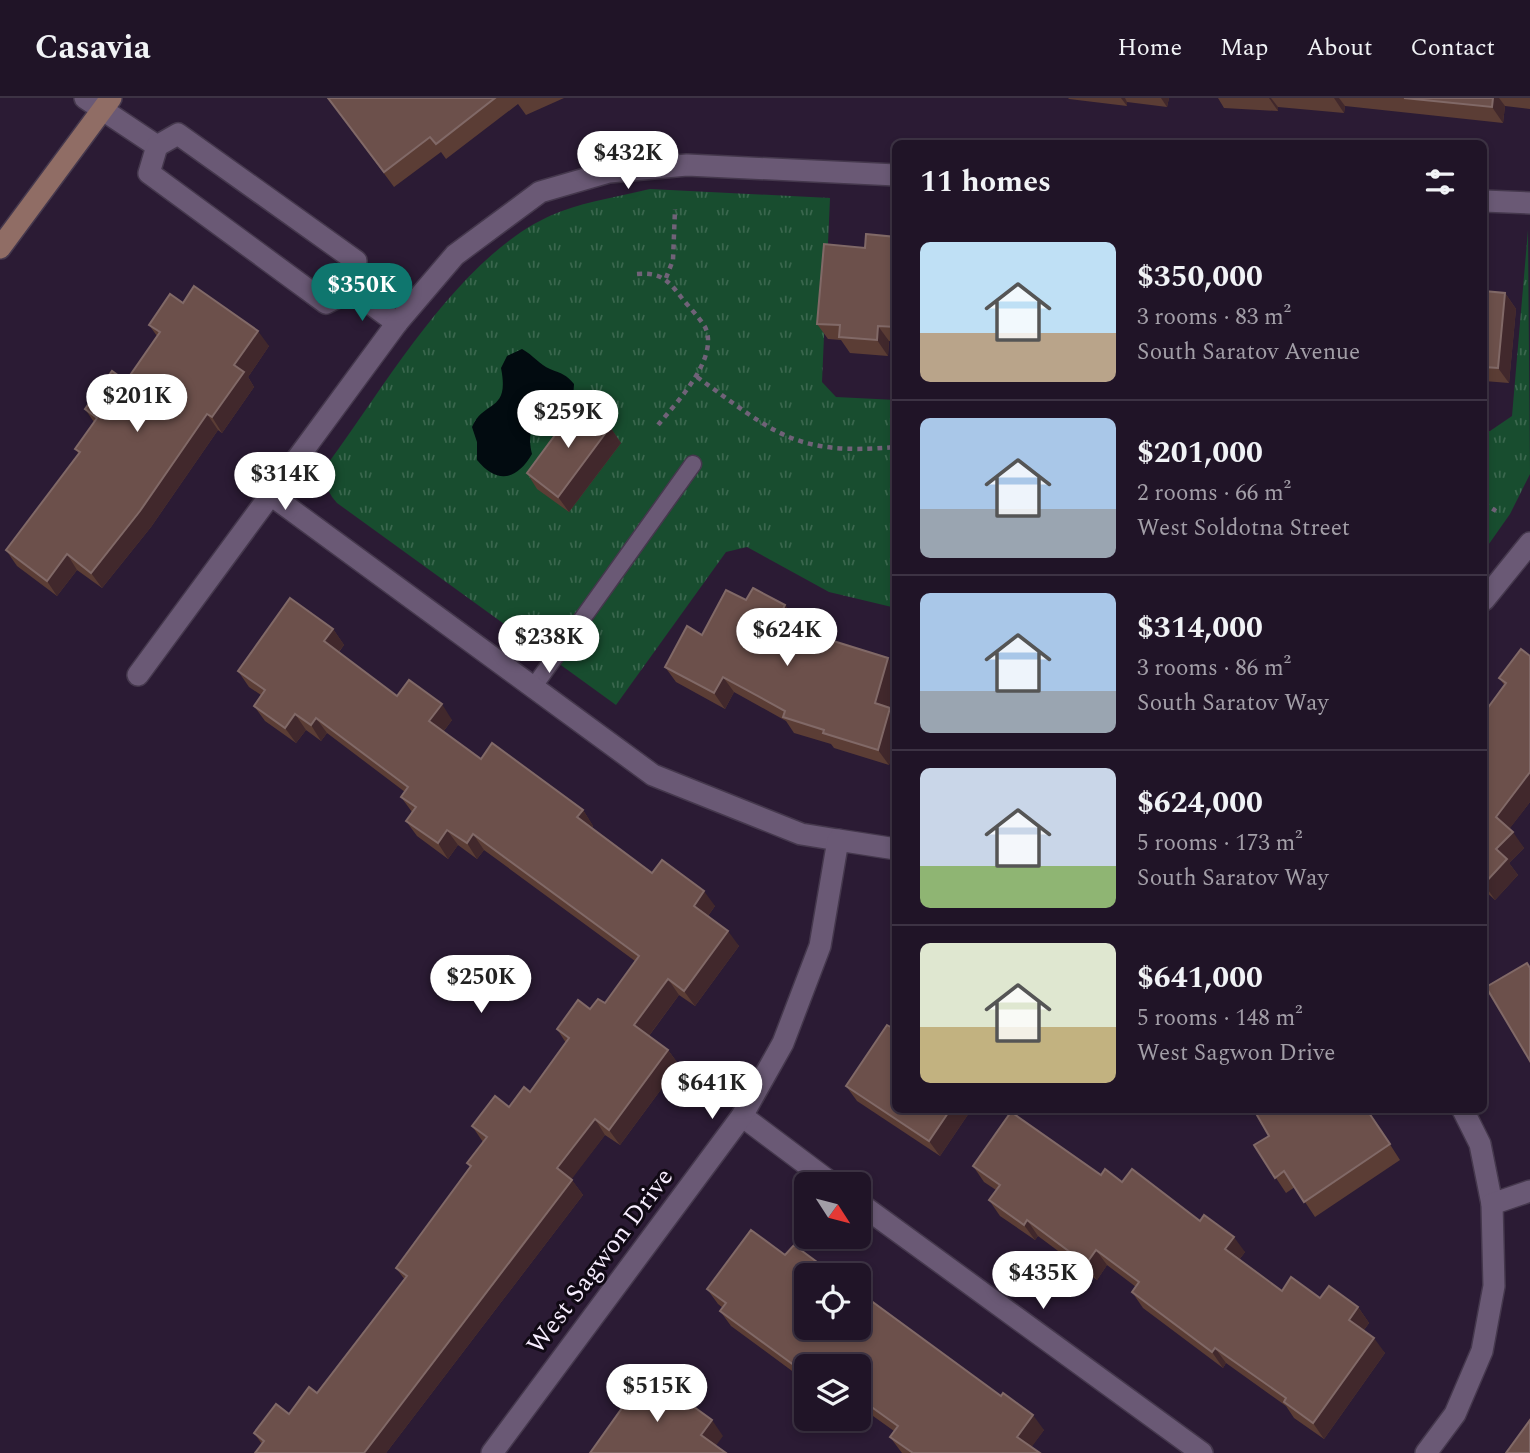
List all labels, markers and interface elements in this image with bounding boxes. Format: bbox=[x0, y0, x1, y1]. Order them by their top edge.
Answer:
text: Casavia bbox=[35, 23, 151, 73]
text: Home bbox=[1117, 30, 1182, 66]
text: Map bbox=[1220, 30, 1268, 66]
text: About bbox=[1306, 30, 1372, 66]
text: Contact bbox=[1410, 30, 1495, 66]
pin: $432K bbox=[579, 132, 677, 191]
text: $432K bbox=[593, 136, 663, 171]
text: 11 homes bbox=[920, 159, 1051, 205]
icon: filters bbox=[1421, 163, 1459, 201]
text: $350,000 bbox=[1137, 254, 1263, 300]
pin: $350K bbox=[313, 264, 411, 323]
text: $350K bbox=[327, 268, 397, 303]
icon: home bbox=[976, 270, 1060, 354]
text: 3 rooms · 83 m² bbox=[1137, 300, 1291, 335]
text: South Saratov Avenue bbox=[1137, 335, 1360, 370]
pin: $201K bbox=[88, 374, 186, 434]
text: $201K bbox=[102, 379, 172, 414]
pin: $259K bbox=[519, 390, 617, 450]
text: $259K bbox=[533, 395, 603, 430]
text: $201,000 bbox=[1137, 430, 1263, 476]
icon: home bbox=[976, 446, 1060, 530]
pin: $314K bbox=[236, 452, 334, 512]
text: $314K bbox=[250, 457, 320, 492]
text: 2 rooms · 66 m² bbox=[1137, 476, 1291, 511]
text: West Soldotna Street bbox=[1137, 511, 1350, 546]
text: $314,000 bbox=[1137, 605, 1263, 651]
pin: $624K bbox=[738, 608, 836, 668]
text: $624K bbox=[752, 613, 822, 648]
pin: $238K bbox=[500, 616, 598, 675]
text: $238K bbox=[514, 620, 584, 655]
icon: home bbox=[976, 621, 1060, 705]
text: 3 rooms · 86 m² bbox=[1137, 651, 1291, 686]
text: South Saratov Way bbox=[1137, 686, 1328, 721]
text: $624,000 bbox=[1137, 780, 1263, 826]
icon: home bbox=[976, 796, 1060, 880]
text: 5 rooms · 173 m² bbox=[1137, 826, 1303, 861]
text: South Saratov Way bbox=[1137, 861, 1328, 896]
text: $641,000 bbox=[1137, 955, 1263, 1001]
pin: $250K bbox=[432, 956, 530, 1015]
text: $250K bbox=[446, 960, 516, 995]
icon: home bbox=[976, 971, 1060, 1055]
text: 5 rooms · 148 m² bbox=[1137, 1001, 1303, 1036]
text: West Sagwon Drive bbox=[1137, 1036, 1335, 1071]
pin: $641K bbox=[663, 1062, 761, 1121]
text: $641K bbox=[677, 1066, 747, 1101]
street label: West Sagwon Drive bbox=[517, 1159, 683, 1363]
north arrow bbox=[794, 1172, 872, 1250]
map controls bbox=[794, 1172, 871, 1431]
pin: $435K bbox=[994, 1252, 1092, 1311]
text: $435K bbox=[1008, 1256, 1078, 1291]
button: locate bbox=[794, 1263, 871, 1340]
button: layers bbox=[794, 1354, 871, 1431]
pin: $515K bbox=[608, 1364, 706, 1424]
text: $515K bbox=[622, 1369, 692, 1404]

